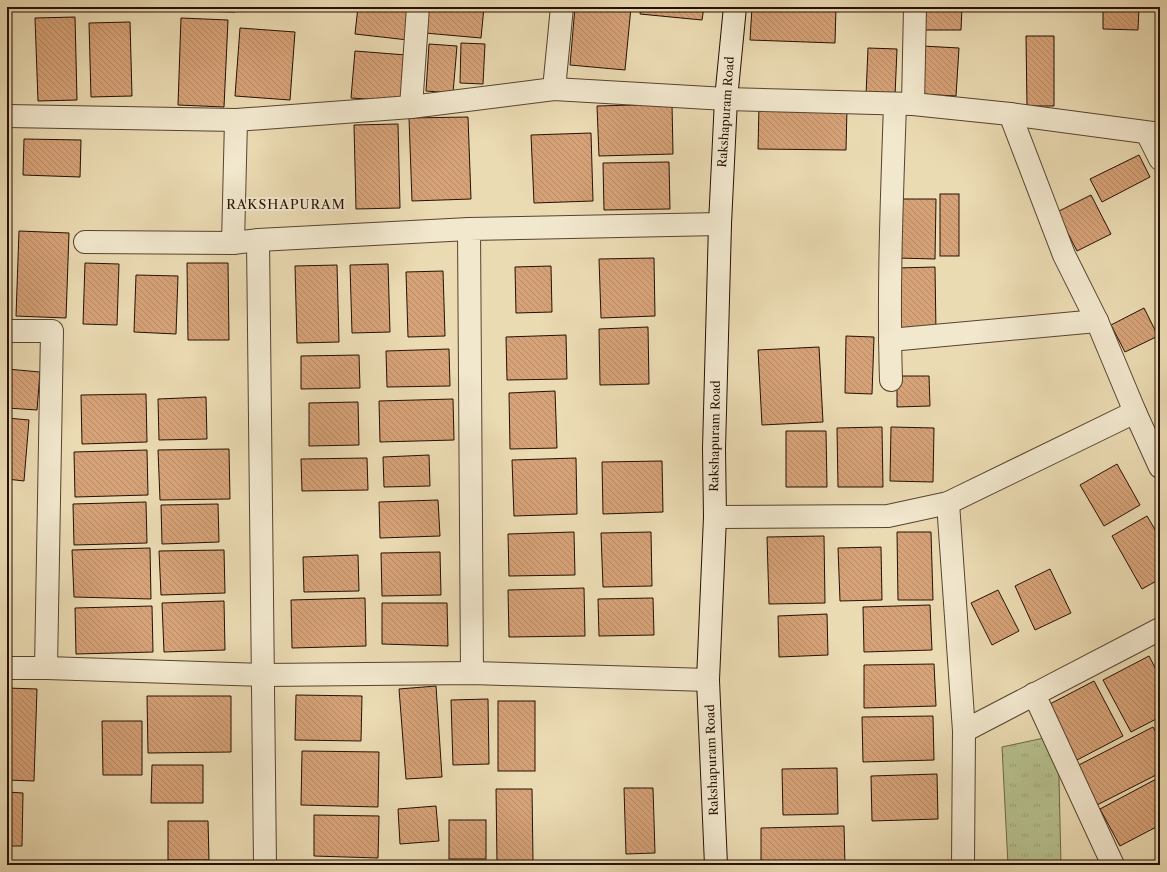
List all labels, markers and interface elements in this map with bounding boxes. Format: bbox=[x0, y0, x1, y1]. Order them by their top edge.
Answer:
street label: Rakshapuram Road bbox=[714, 55, 737, 168]
district label: RAKSHAPURAM bbox=[226, 196, 346, 212]
street label: Rakshapuram Road bbox=[706, 380, 723, 492]
street label: Rakshapuram Road bbox=[702, 703, 721, 816]

